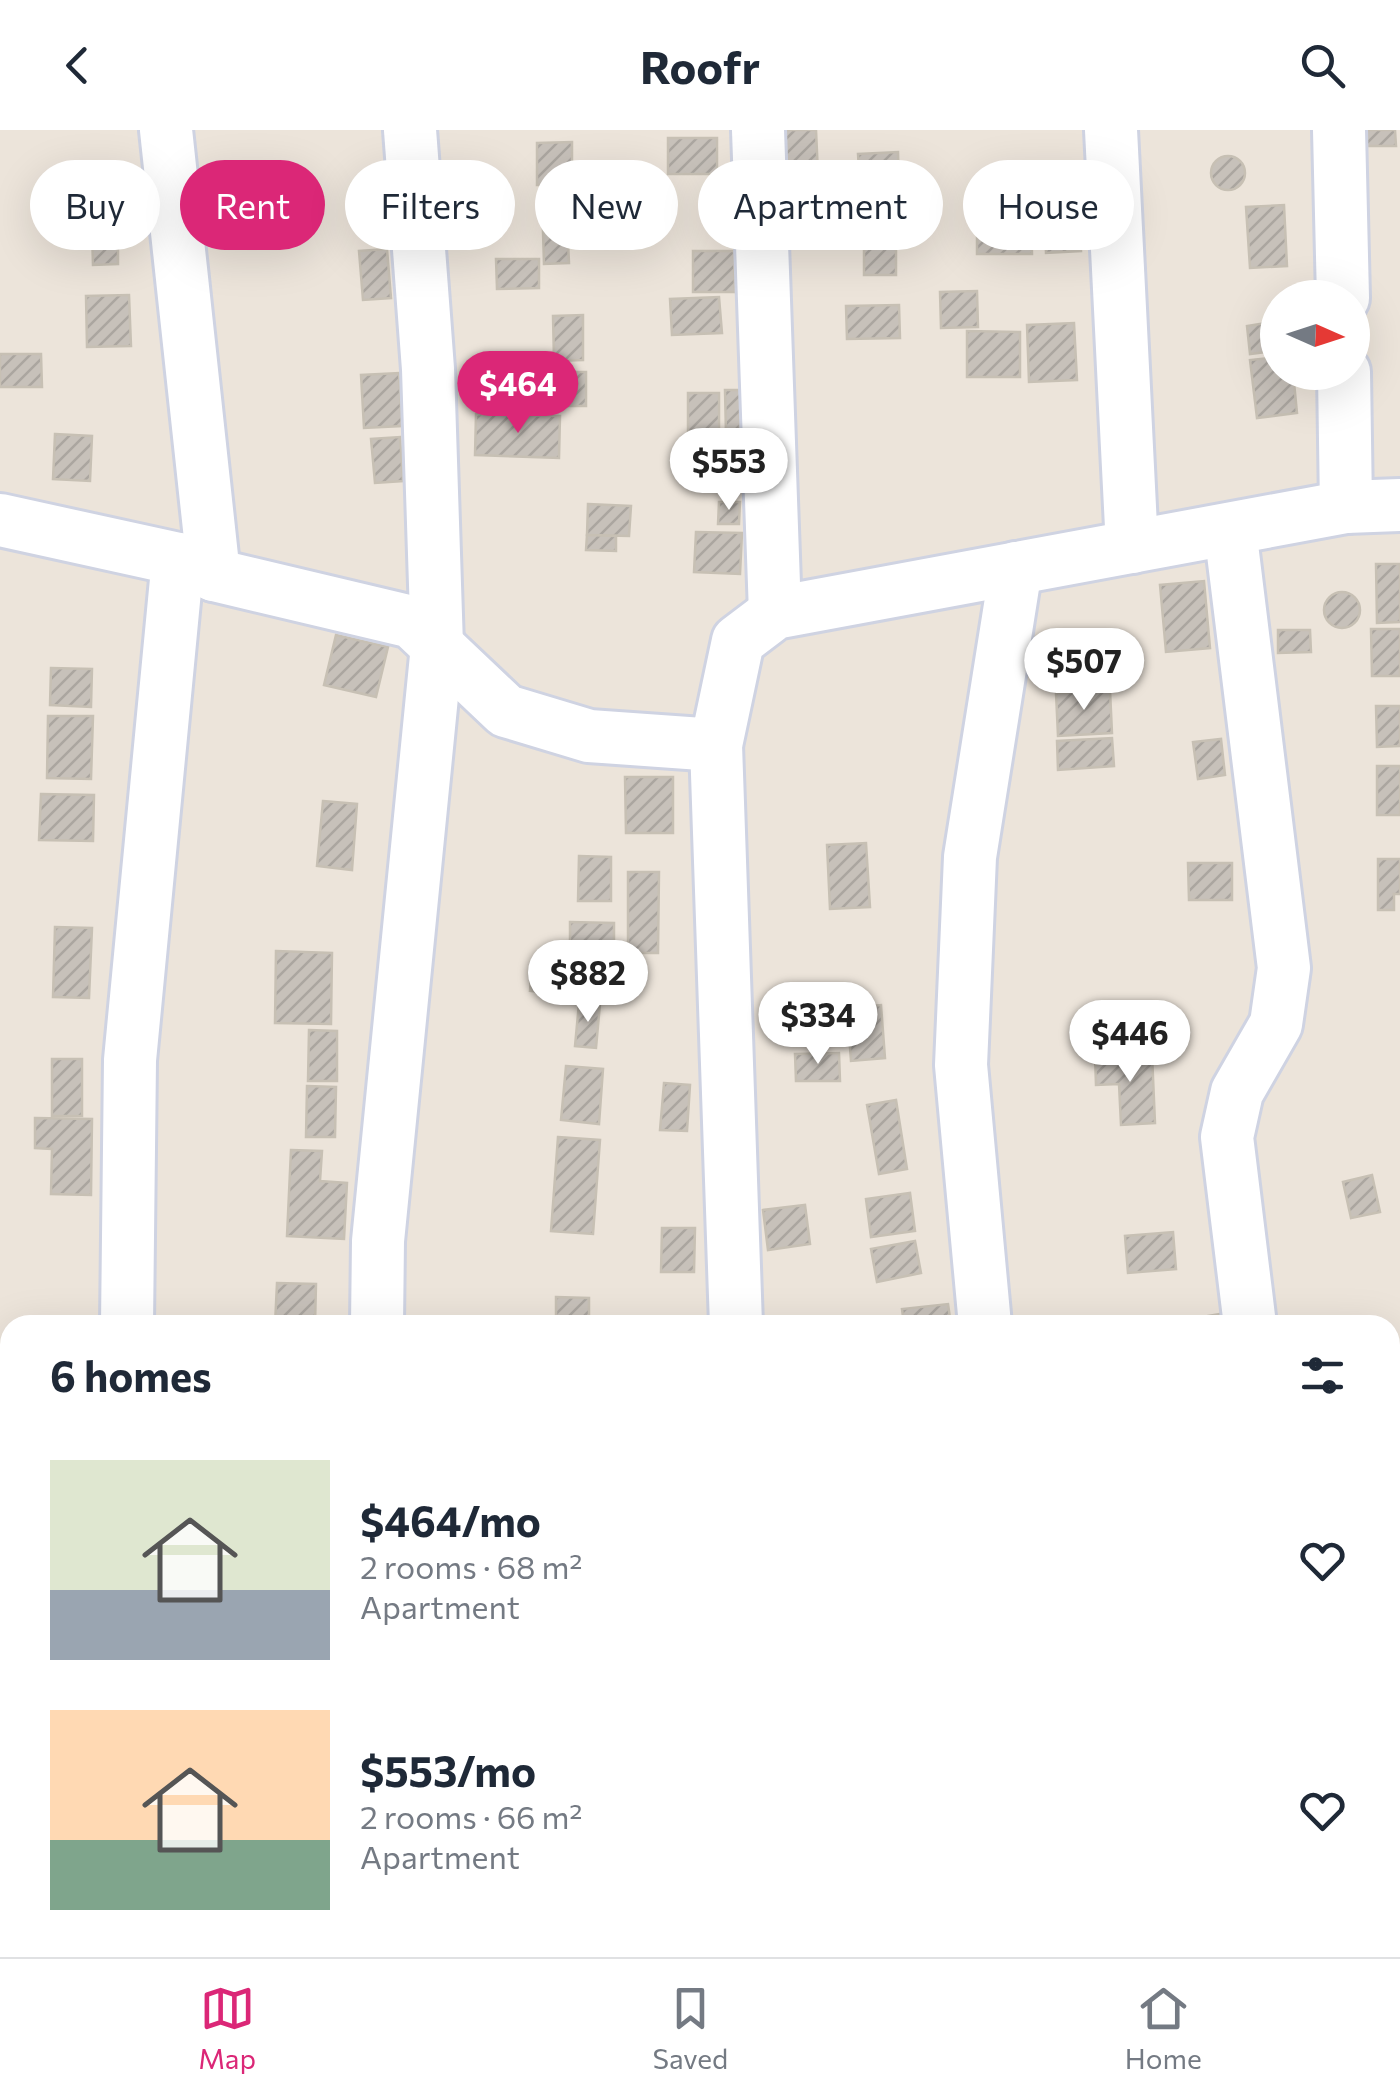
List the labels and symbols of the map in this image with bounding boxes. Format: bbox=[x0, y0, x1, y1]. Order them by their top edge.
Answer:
north arrow bbox=[1260, 280, 1370, 390]
pin: $464 bbox=[459, 351, 577, 436]
pin: $553 bbox=[670, 428, 788, 513]
pin: $507 bbox=[1025, 628, 1143, 713]
pin: $882 bbox=[529, 940, 647, 1025]
pin: $334 bbox=[759, 982, 877, 1067]
pin: $446 bbox=[1071, 1000, 1189, 1085]

